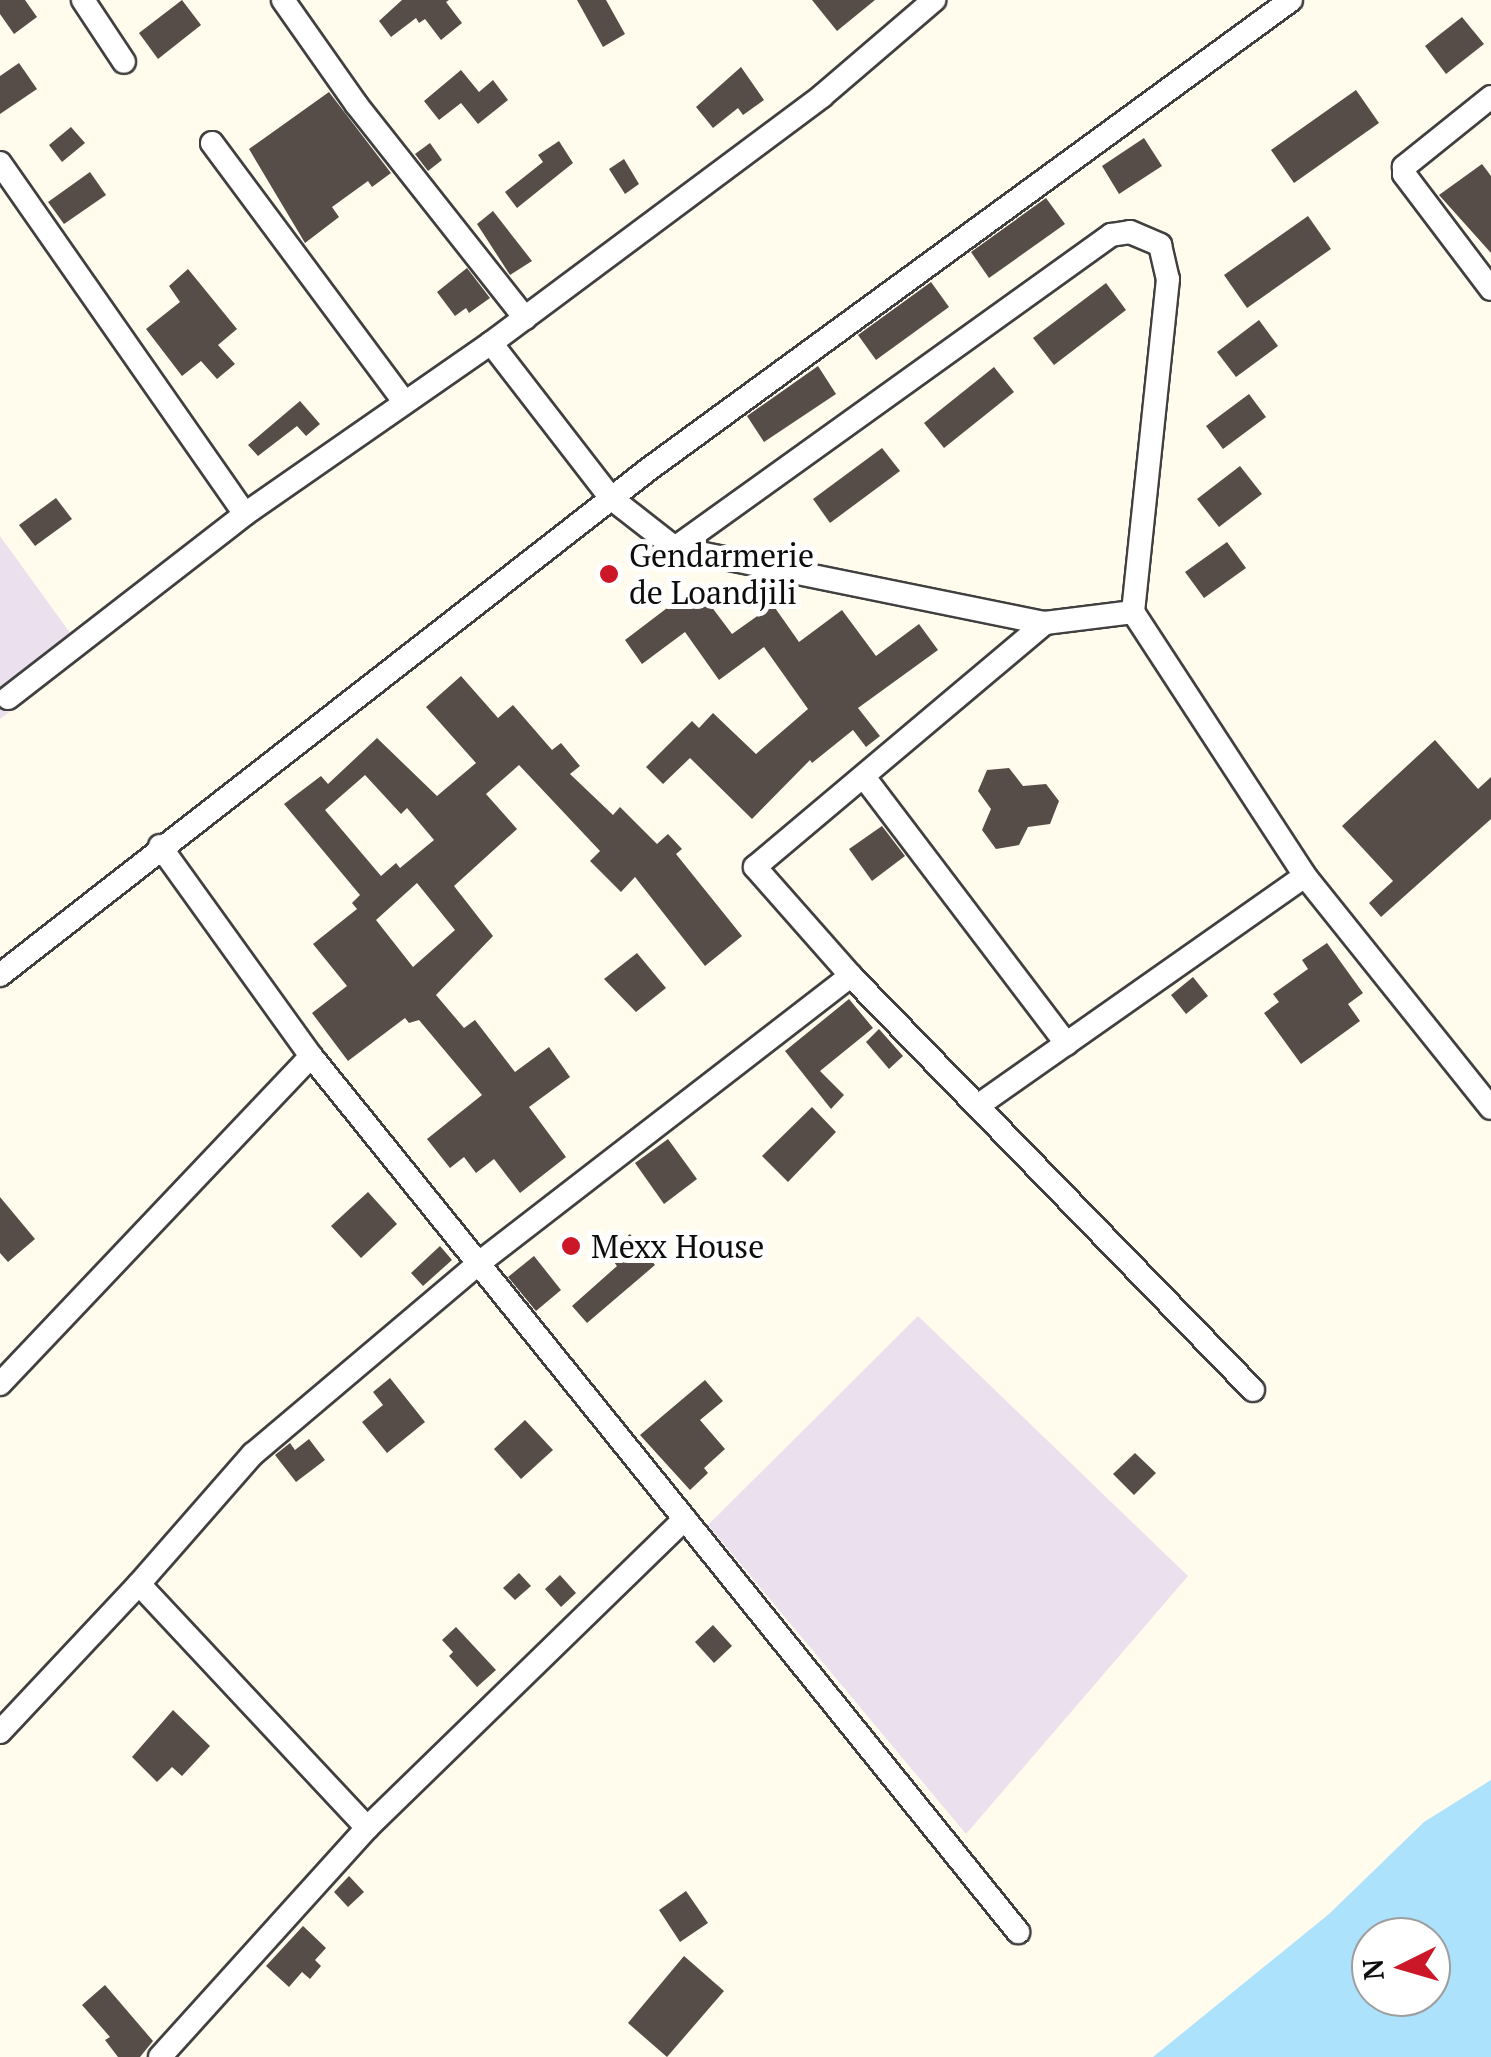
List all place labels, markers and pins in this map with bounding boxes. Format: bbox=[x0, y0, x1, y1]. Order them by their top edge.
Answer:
place label: Gendarmerie de Loandjili bbox=[629, 537, 814, 612]
marker: Gendarmerie de Loandjili bbox=[598, 563, 620, 585]
place label: Mexx House bbox=[591, 1227, 764, 1265]
marker: Mexx House bbox=[560, 1235, 582, 1257]

